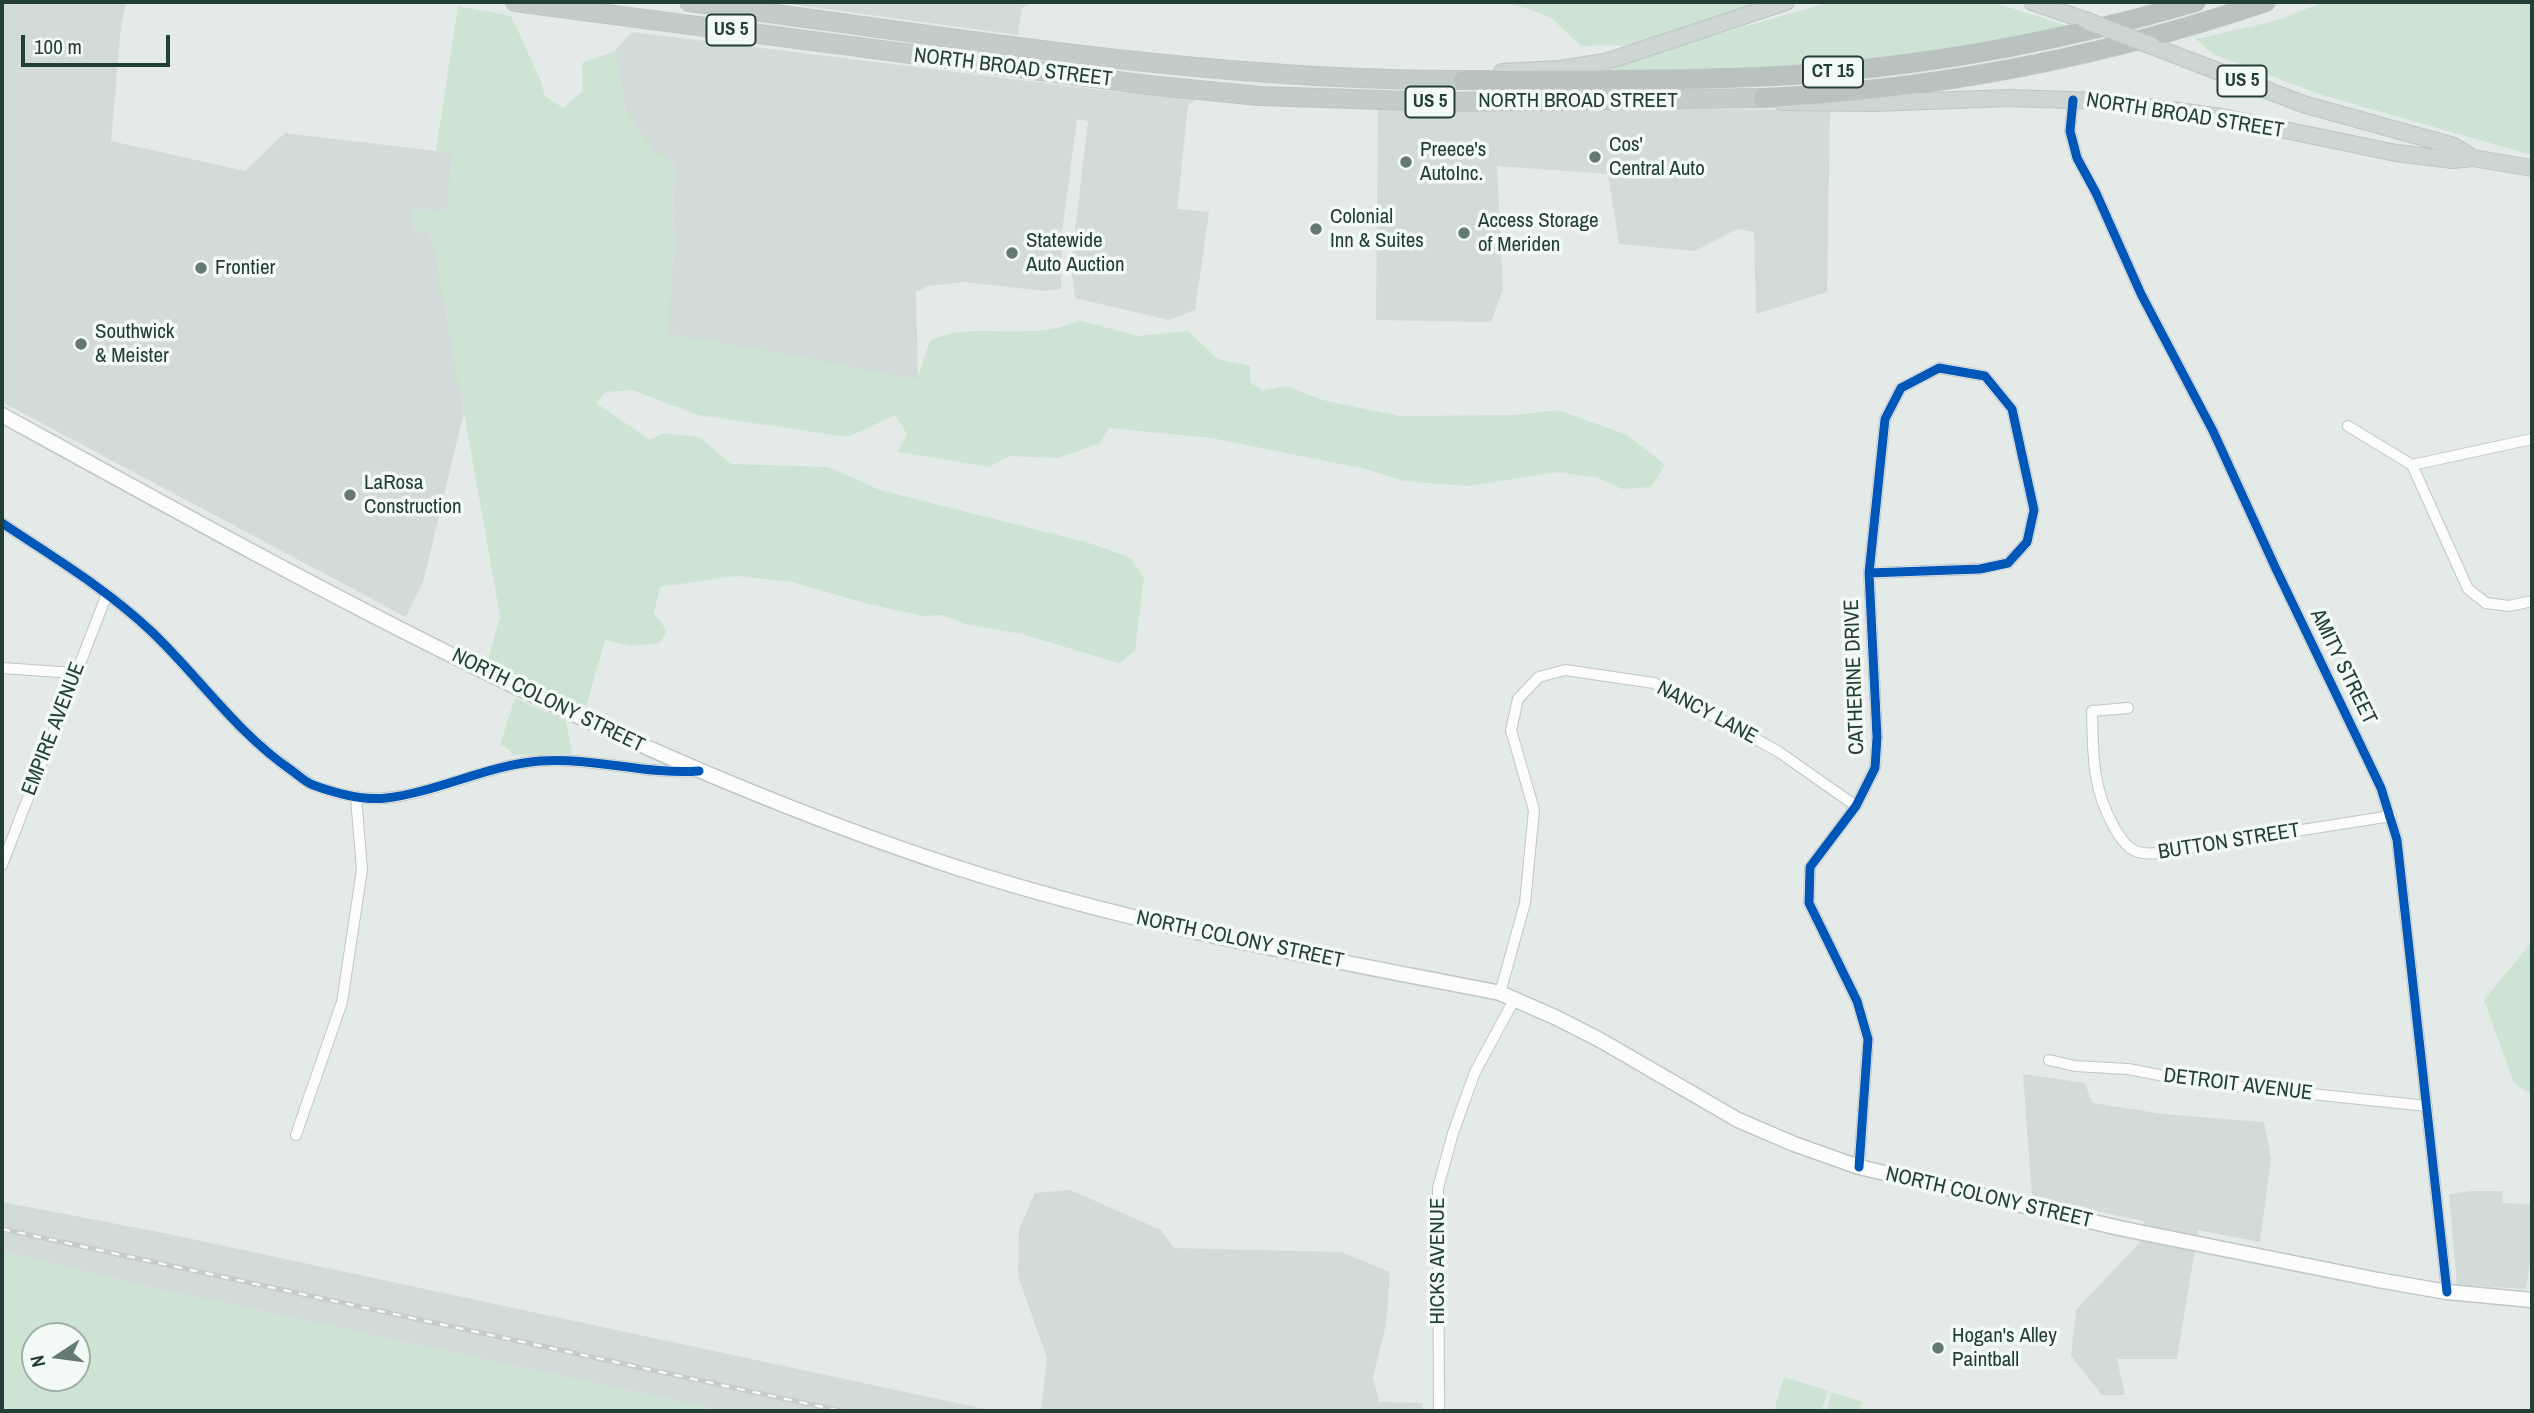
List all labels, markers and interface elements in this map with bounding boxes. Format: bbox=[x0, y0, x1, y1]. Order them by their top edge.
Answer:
road number: US 5 bbox=[706, 14, 756, 46]
scale bar bbox=[24, 21, 173, 65]
text: 100 m bbox=[34, 32, 82, 61]
street label: NORTH BROAD STREET bbox=[912, 43, 1114, 93]
road number: CT 15 bbox=[1803, 57, 1863, 88]
road number: US 5 bbox=[2218, 66, 2266, 96]
road number: US 5 bbox=[1406, 86, 1454, 118]
street label: NORTH BROAD STREET bbox=[1478, 88, 1678, 114]
street label: NORTH BROAD STREET bbox=[2084, 88, 2286, 144]
place label: Cos' Central Auto bbox=[1609, 132, 1705, 182]
place label: Preece's AutoInc. bbox=[1420, 137, 1486, 187]
marker: Cos' Central Auto bbox=[1587, 149, 1603, 165]
marker: Preece's AutoInc. bbox=[1398, 154, 1414, 170]
place label: Colonial Inn & Suites bbox=[1330, 204, 1424, 254]
place label: Access Storage of Meriden bbox=[1478, 208, 1599, 258]
marker: Colonial Inn & Suites bbox=[1308, 221, 1324, 237]
marker: Access Storage of Meriden bbox=[1456, 225, 1472, 241]
place label: Statewide Auto Auction bbox=[1026, 228, 1125, 278]
marker: Statewide Auto Auction bbox=[1004, 245, 1020, 261]
place label: Frontier bbox=[215, 255, 275, 281]
marker: Frontier bbox=[193, 260, 209, 276]
place label: Southwick & Meister bbox=[95, 319, 174, 369]
marker: Southwick & Meister bbox=[73, 336, 89, 352]
place label: LaRosa Construction bbox=[364, 470, 462, 520]
marker: LaRosa Construction bbox=[342, 487, 358, 503]
street label: CATHERINE DRIVE bbox=[1840, 599, 1870, 755]
street label: AMITY STREET bbox=[2304, 605, 2382, 729]
street label: NORTH COLONY STREET bbox=[448, 643, 648, 759]
street label: EMPIRE AVENUE bbox=[17, 659, 91, 799]
street label: NANCY LANE bbox=[1653, 676, 1761, 750]
street label: BUTTON STREET bbox=[2156, 818, 2302, 866]
street label: NORTH COLONY STREET bbox=[1134, 906, 1346, 974]
street label: DETROIT AVENUE bbox=[2162, 1063, 2314, 1107]
street label: NORTH COLONY STREET bbox=[1883, 1162, 2095, 1234]
street label: HICKS AVENUE bbox=[1425, 1198, 1451, 1324]
north arrow bbox=[21, 1322, 91, 1392]
place label: Hogan's Alley Paintball bbox=[1952, 1323, 2057, 1373]
marker: Hogan's Alley Paintball bbox=[1930, 1340, 1946, 1356]
text: N bbox=[24, 1353, 51, 1370]

